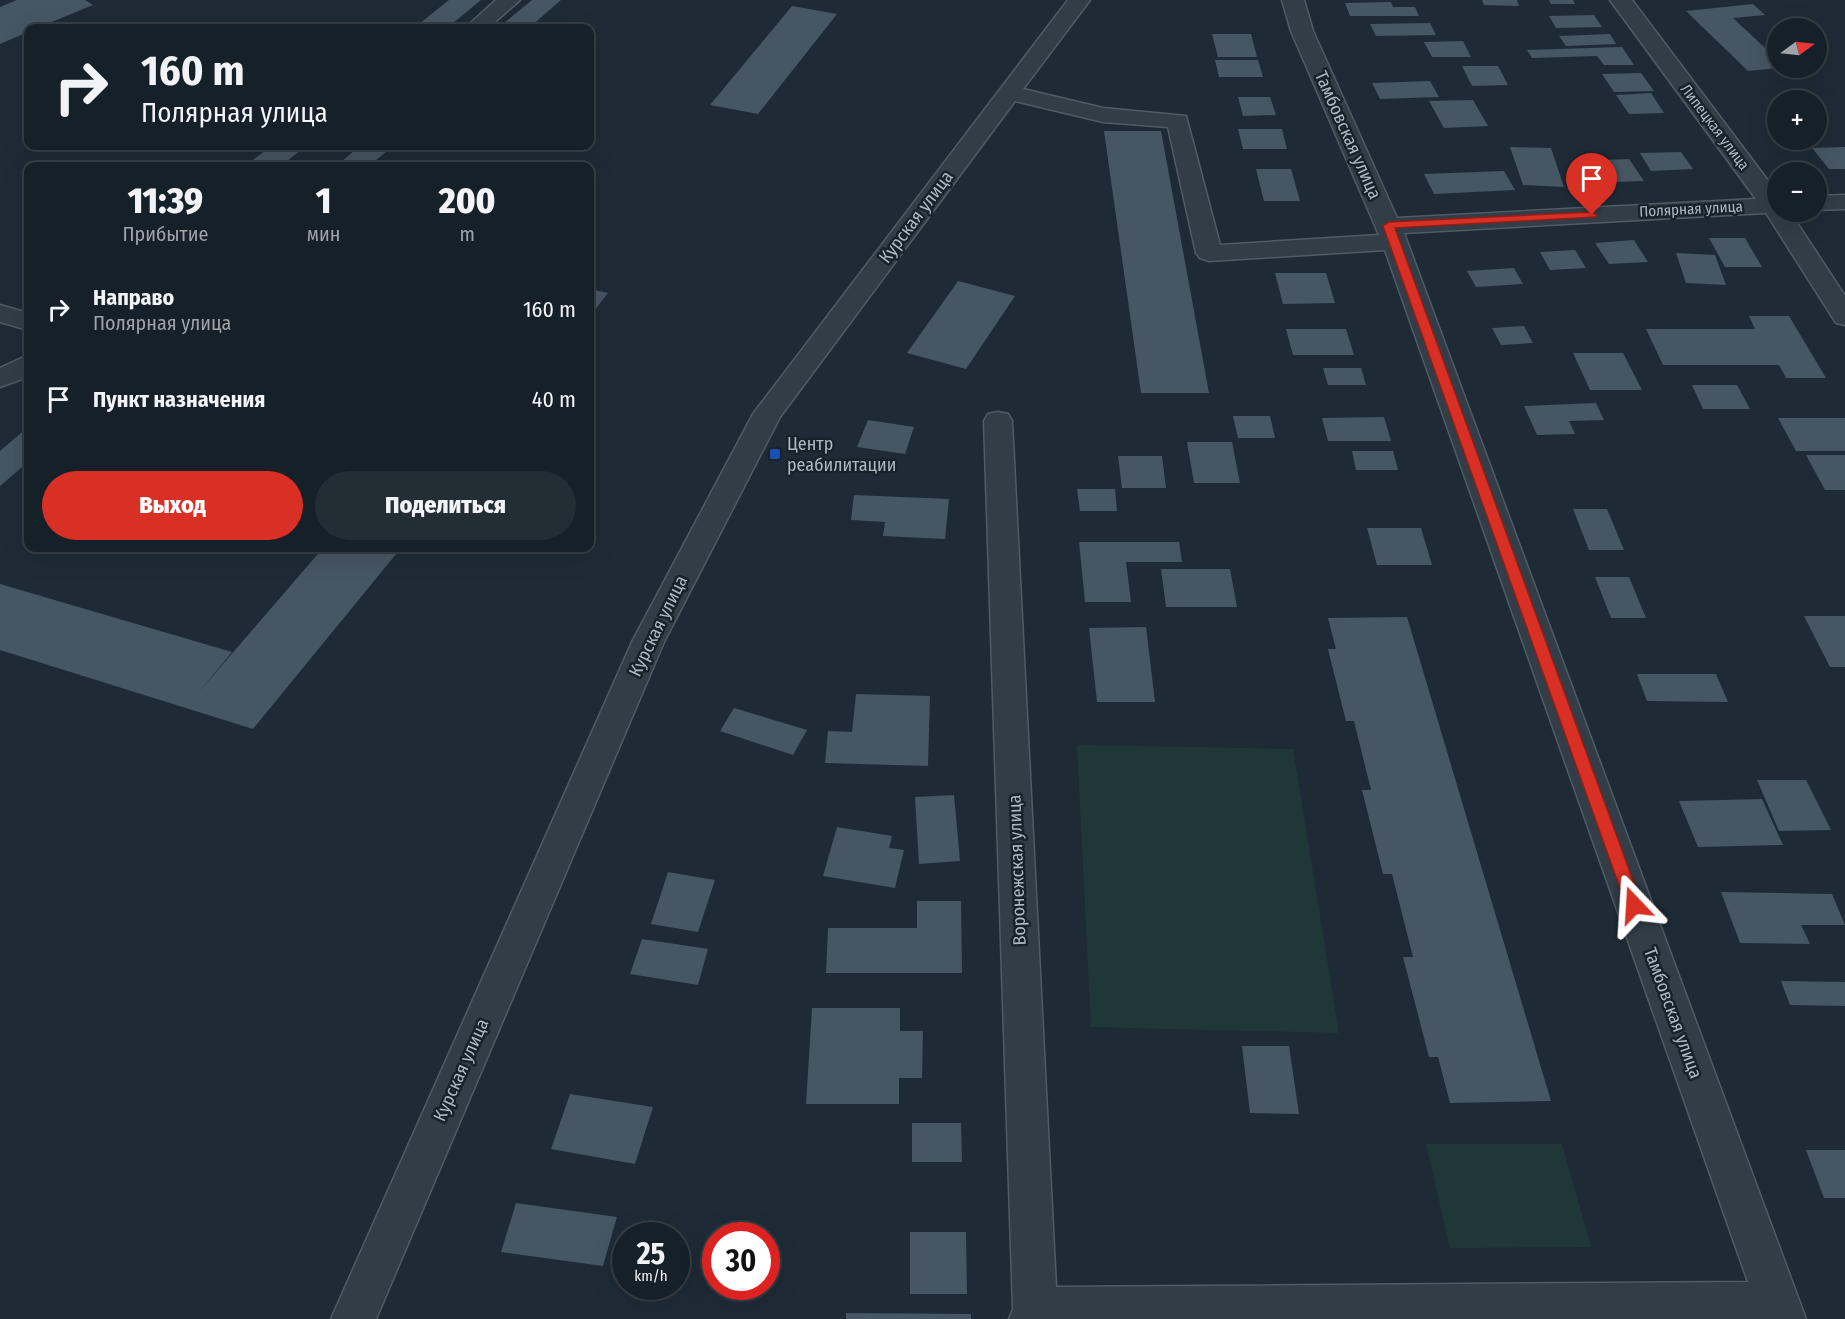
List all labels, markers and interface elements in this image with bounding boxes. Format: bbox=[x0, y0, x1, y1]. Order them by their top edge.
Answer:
north arrow bbox=[1767, 18, 1827, 78]
map controls bbox=[1767, 18, 1827, 222]
text: 160 m bbox=[141, 46, 244, 96]
icon: right bbox=[42, 48, 120, 126]
street label: Тамбовская улица bbox=[1310, 68, 1386, 203]
street label: Липецкая улица bbox=[1677, 81, 1753, 173]
button: + bbox=[1767, 90, 1827, 150]
text: Полярная улица bbox=[141, 97, 328, 129]
pin bbox=[1566, 153, 1617, 215]
icon: arrive bbox=[1575, 162, 1608, 195]
button: − bbox=[1767, 162, 1827, 222]
street label: Курская улица bbox=[874, 166, 958, 268]
text: 11:39 bbox=[128, 179, 203, 223]
text: 1 bbox=[316, 179, 331, 223]
text: 200 bbox=[439, 179, 496, 223]
street label: Полярная улица bbox=[1639, 197, 1743, 221]
text: Прибытие bbox=[122, 222, 208, 246]
text: мин bbox=[307, 222, 340, 246]
text: m bbox=[459, 222, 475, 246]
text: Направо bbox=[93, 284, 174, 311]
icon: right bbox=[42, 293, 75, 326]
text: 160 m bbox=[523, 296, 576, 323]
text: Полярная улица bbox=[93, 311, 231, 335]
icon: arrive bbox=[42, 383, 75, 416]
text: Пункт назначения bbox=[93, 386, 265, 413]
text: 40 m bbox=[532, 386, 576, 413]
place label: Центр реабилитации bbox=[787, 433, 896, 476]
marker: Центр реабилитации bbox=[768, 447, 782, 461]
button: Выход bbox=[42, 471, 303, 540]
button: Поделиться bbox=[315, 471, 576, 540]
street label: Курская улица bbox=[624, 572, 692, 680]
street label: Воронежская улица bbox=[1003, 794, 1031, 946]
position arrow bbox=[1602, 873, 1666, 937]
street label: Тамбовская улица bbox=[1639, 944, 1707, 1082]
street label: Курская улица bbox=[429, 1015, 493, 1125]
speed limit sign: 30 bbox=[702, 1222, 780, 1300]
text: 25 bbox=[637, 1236, 665, 1272]
text: km/h bbox=[634, 1267, 668, 1285]

